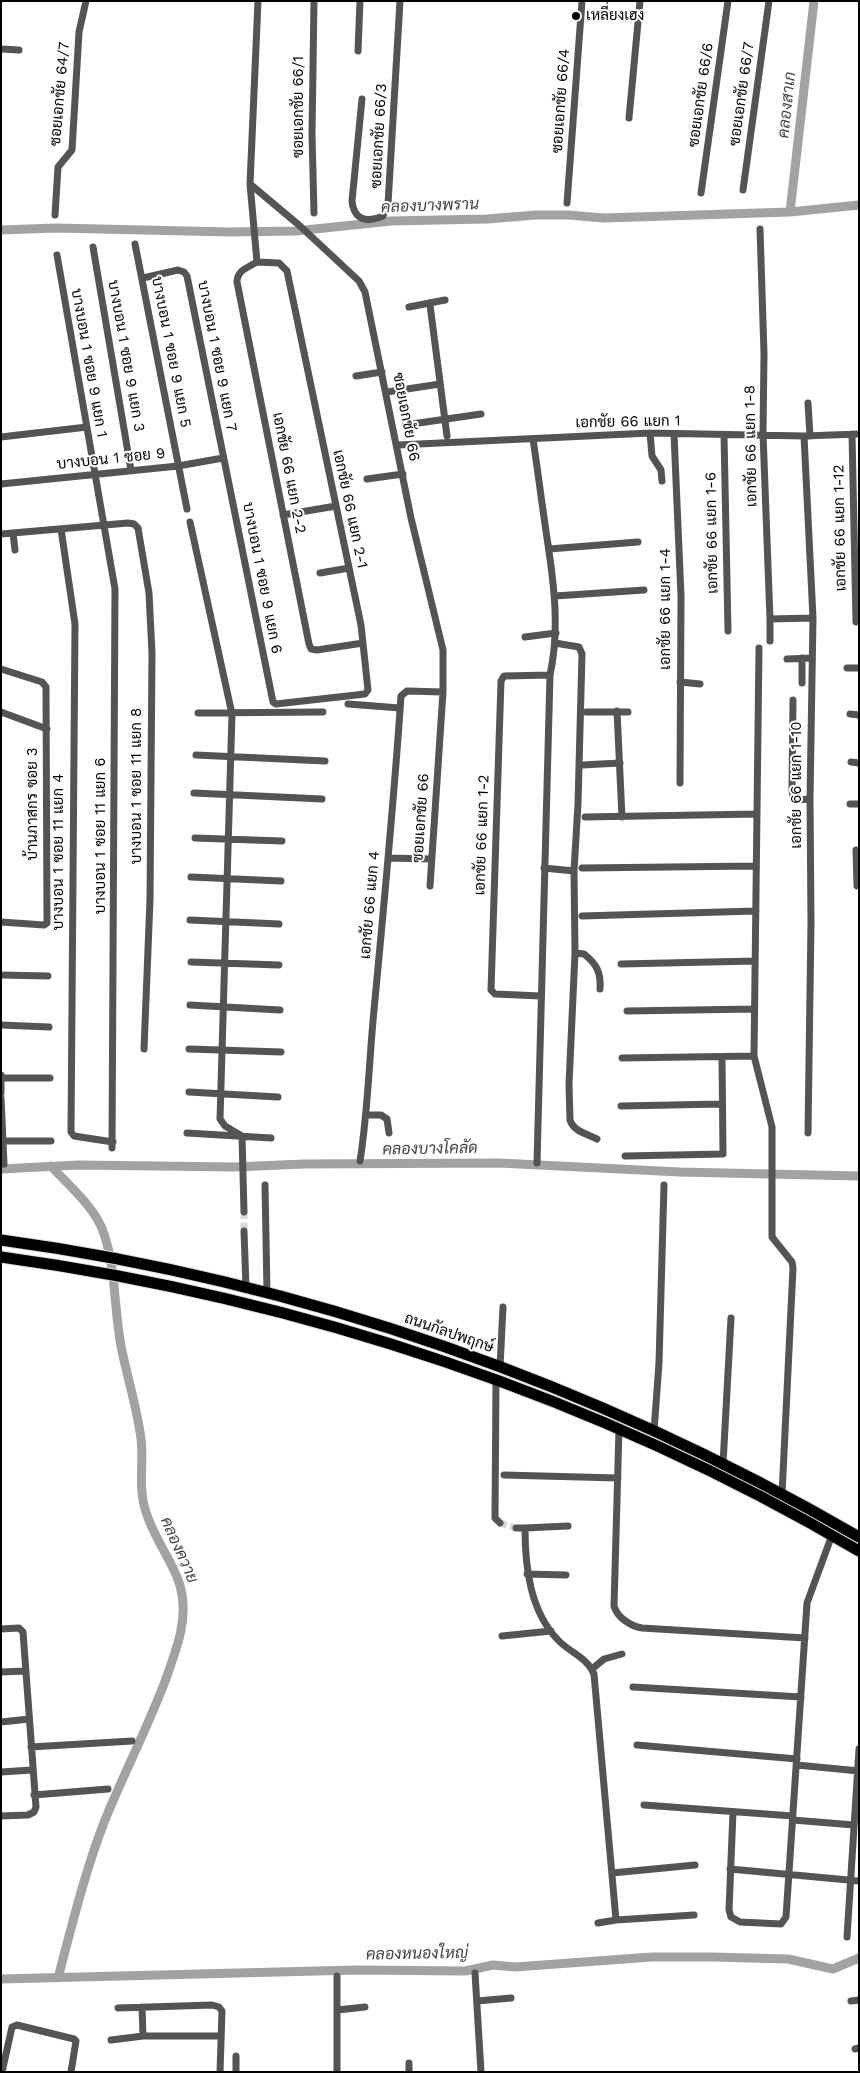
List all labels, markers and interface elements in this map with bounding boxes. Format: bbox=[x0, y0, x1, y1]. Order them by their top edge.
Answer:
place label: เหลี่ยงเฮง bbox=[586, 7, 644, 25]
marker: เหลี่ยงเฮง bbox=[570, 10, 582, 22]
street label: ซอยเอกชัย 64/7 bbox=[46, 41, 74, 147]
street label: ซอยเอกชัย 66/7 bbox=[726, 41, 758, 147]
street label: ซอยเอกชัย 66/6 bbox=[685, 42, 717, 148]
street label: ซอยเอกชัย 66/4 bbox=[548, 48, 574, 154]
street label: ซอยเอกชัย 66/1 bbox=[290, 56, 308, 158]
water label: คลองสาเก bbox=[774, 71, 800, 139]
street label: ซอยเอกชัย 66/3 bbox=[367, 83, 391, 189]
water label: คลองบางพราน bbox=[381, 195, 479, 217]
street label: บางบอน 1 ซอย 9 แยก 5 bbox=[147, 275, 195, 429]
street label: บางบอน 1 ซอย 9 แยก 3 bbox=[104, 279, 148, 433]
street label: บางบอน 1 ซอย 9 แยก 7 bbox=[194, 279, 240, 433]
street label: บางบอน 1 ซอย 9 แยก 1 bbox=[67, 287, 111, 439]
street label: ซอยเอกชัย 66 bbox=[389, 371, 423, 463]
street label: เอกชัย 66 แยก 1-8 bbox=[741, 385, 761, 507]
street label: เอกชัย 66 แยก 2-2 bbox=[268, 411, 310, 535]
street label: เอกชัย 66 แยก 1 bbox=[575, 412, 681, 432]
street label: บางบอน 1 ซอย 9 bbox=[56, 444, 166, 474]
street label: เอกชัย 66 แยก 2-1 bbox=[329, 448, 371, 570]
street label: เอกชัย 66 แยก 1-12 bbox=[830, 464, 850, 592]
street label: เอกชัย 66 แยก 1-6 bbox=[702, 472, 722, 594]
street label: บางบอน 1 ซอย 9 แยก 6 bbox=[238, 501, 286, 655]
street label: เอกชัย 66 แยก 1-4 bbox=[657, 548, 675, 670]
street label: บางบอน 1 ซอย 11 แยก 8 bbox=[128, 708, 146, 864]
street label: เอกชัย 66 แยก 1-10 bbox=[788, 721, 806, 849]
street label: บ้านภาสกร ซอย 3 bbox=[24, 747, 42, 861]
street label: บางบอน 1 ซอย 11 แยก 6 bbox=[92, 758, 110, 914]
street label: ซอยเอกชัย 66 bbox=[409, 773, 433, 863]
street label: บางบอน 1 ซอย 11 แยก 4 bbox=[50, 774, 68, 930]
street label: เอกชัย 66 แยก 1-2 bbox=[471, 774, 493, 896]
street label: เอกชัย 66 แยก 4 bbox=[356, 850, 384, 960]
water label: คลองบางโคลัด bbox=[382, 1139, 478, 1159]
street label: ถนนกัลปพฤกษ์ bbox=[402, 1309, 496, 1357]
water label: คลองควาย bbox=[156, 1514, 202, 1586]
water label: คลองหนองใหญ่ bbox=[366, 1944, 468, 1964]

